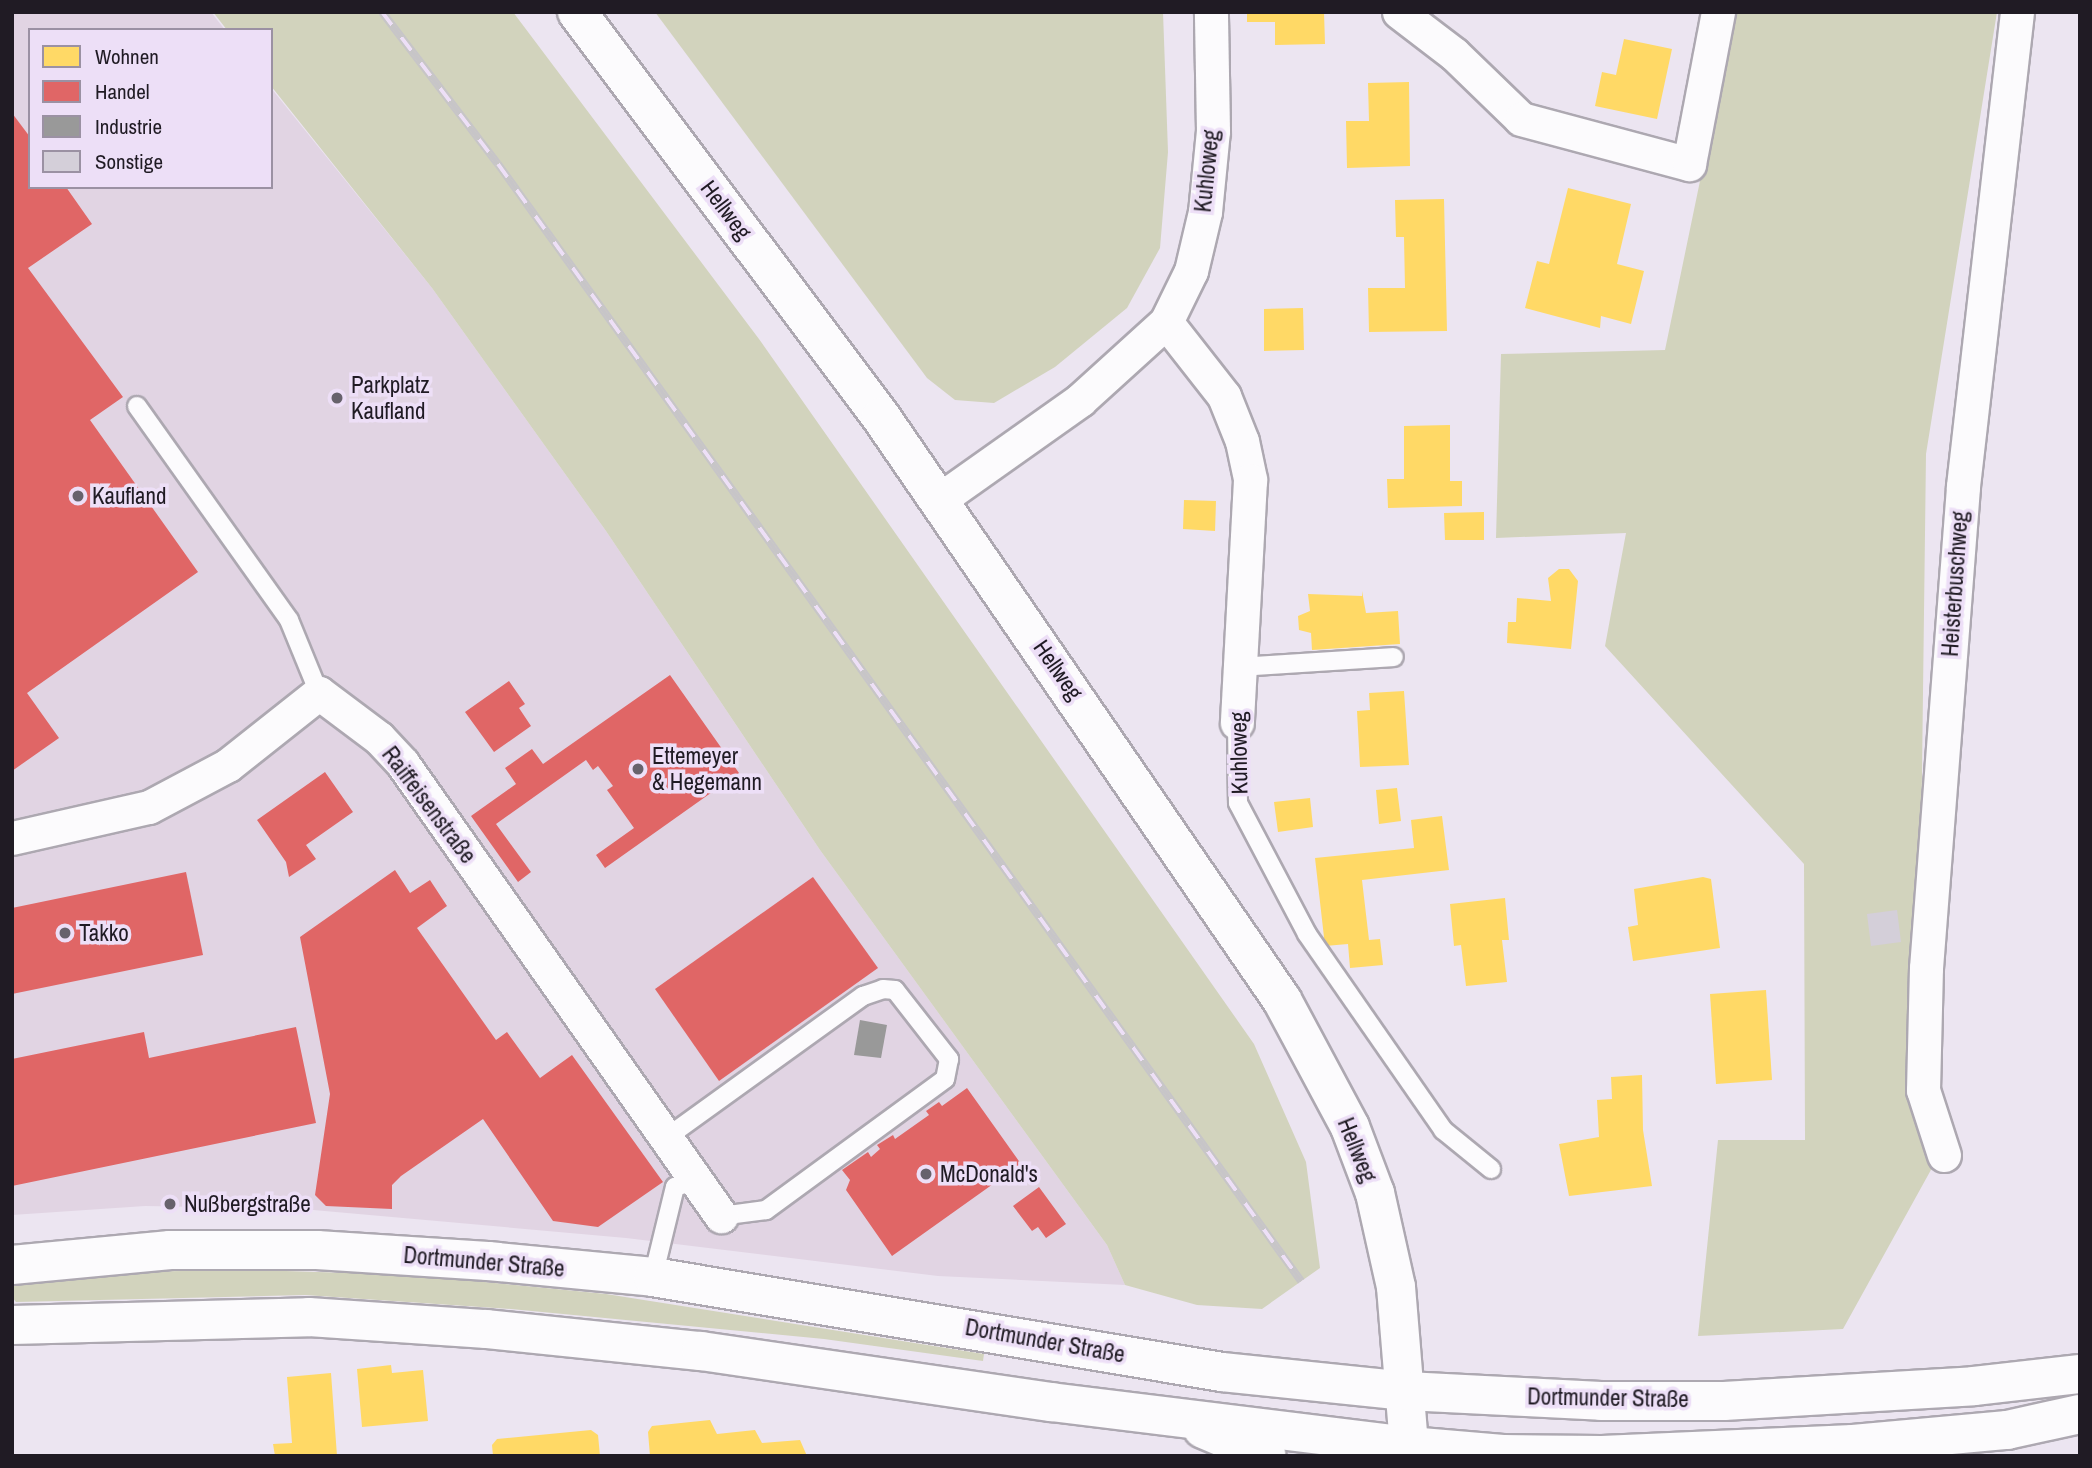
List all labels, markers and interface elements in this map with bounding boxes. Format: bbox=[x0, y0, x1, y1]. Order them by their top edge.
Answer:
legend bbox=[28, 28, 273, 189]
text: Wohnen bbox=[95, 42, 159, 71]
text: Handel bbox=[95, 77, 150, 106]
text: Industrie bbox=[95, 112, 162, 141]
street label: Kuhloweg bbox=[1189, 128, 1225, 214]
text: Sonstige bbox=[95, 147, 163, 176]
street label: Hellweg bbox=[695, 175, 757, 245]
place label: Parkplatz Kaufland bbox=[351, 371, 430, 425]
marker: Parkplatz Kaufland bbox=[329, 390, 345, 406]
place label: Kaufland bbox=[92, 482, 166, 510]
marker: Kaufland bbox=[70, 488, 86, 504]
street label: Heisterbuschweg bbox=[1936, 510, 1974, 658]
street label: Hellweg bbox=[1027, 635, 1089, 705]
street label: Kuhloweg bbox=[1224, 711, 1254, 795]
street label: Raiffeisenstraße bbox=[376, 741, 482, 869]
place label: Ettemeyer & Hegemann bbox=[652, 742, 762, 796]
marker: Ettemeyer & Hegemann bbox=[630, 761, 646, 777]
place label: Takko bbox=[79, 919, 129, 947]
marker: Takko bbox=[57, 925, 73, 941]
street label: Hellweg bbox=[1332, 1114, 1382, 1186]
place label: McDonald's bbox=[940, 1160, 1038, 1188]
marker: McDonald's bbox=[918, 1166, 934, 1182]
place label: Nußbergstraße bbox=[184, 1190, 311, 1218]
marker: Nußbergstraße bbox=[162, 1196, 178, 1212]
street label: Dortmunder Straße bbox=[402, 1241, 566, 1283]
street label: Dortmunder Straße bbox=[963, 1313, 1127, 1369]
street label: Dortmunder Straße bbox=[1527, 1383, 1689, 1413]

